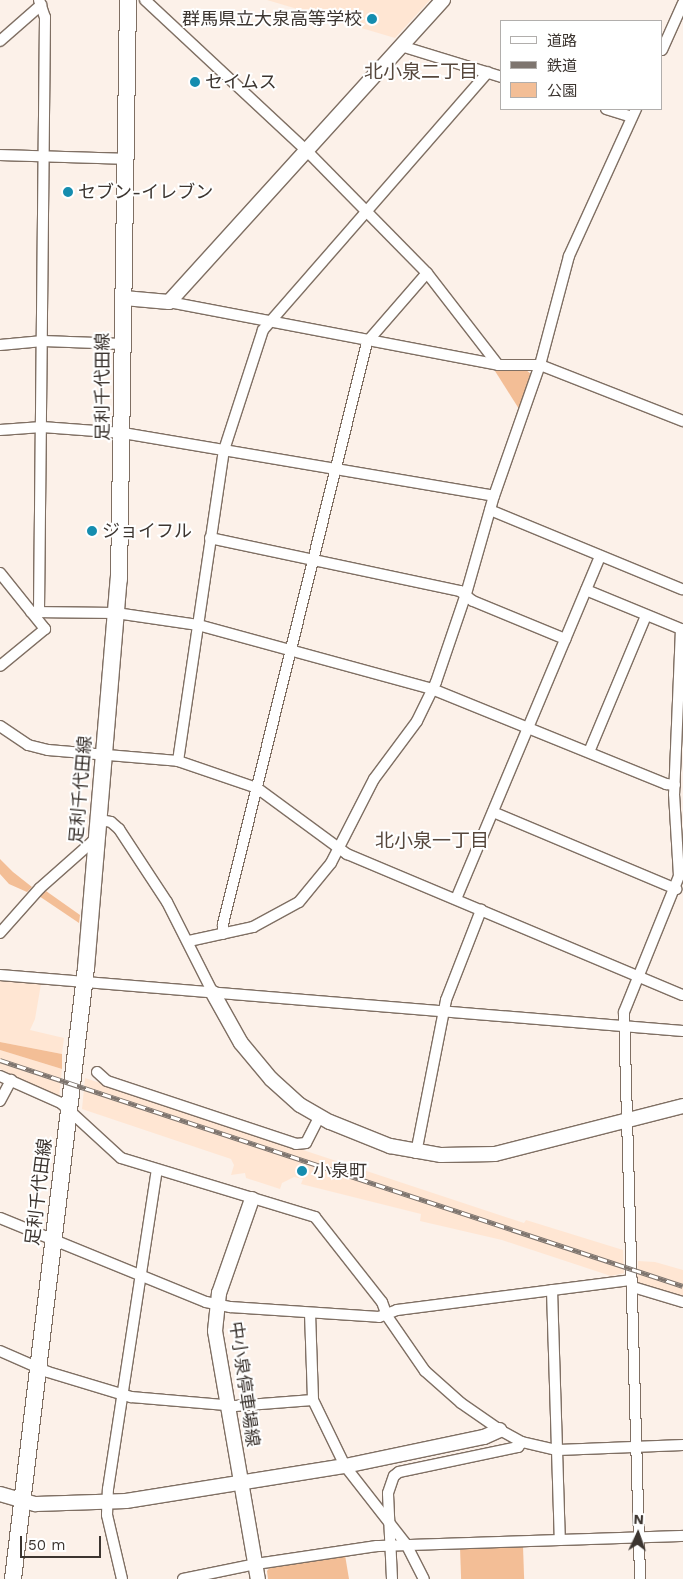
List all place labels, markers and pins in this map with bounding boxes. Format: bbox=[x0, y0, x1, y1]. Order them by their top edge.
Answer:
place label: 群馬県立大泉高等学校 bbox=[182, 8, 362, 30]
marker: 群馬県立大泉高等学校 bbox=[366, 13, 378, 25]
place label: セイムス bbox=[205, 71, 277, 93]
marker: セイムス bbox=[189, 76, 201, 88]
place label: セブン-イレブン bbox=[78, 181, 213, 203]
marker: セブン-イレブン bbox=[62, 186, 74, 198]
place label: ジョイフル bbox=[102, 520, 192, 542]
marker: ジョイフル bbox=[86, 525, 98, 537]
place label: 小泉町 bbox=[313, 1160, 367, 1182]
marker: 小泉町 bbox=[295, 1164, 309, 1178]

